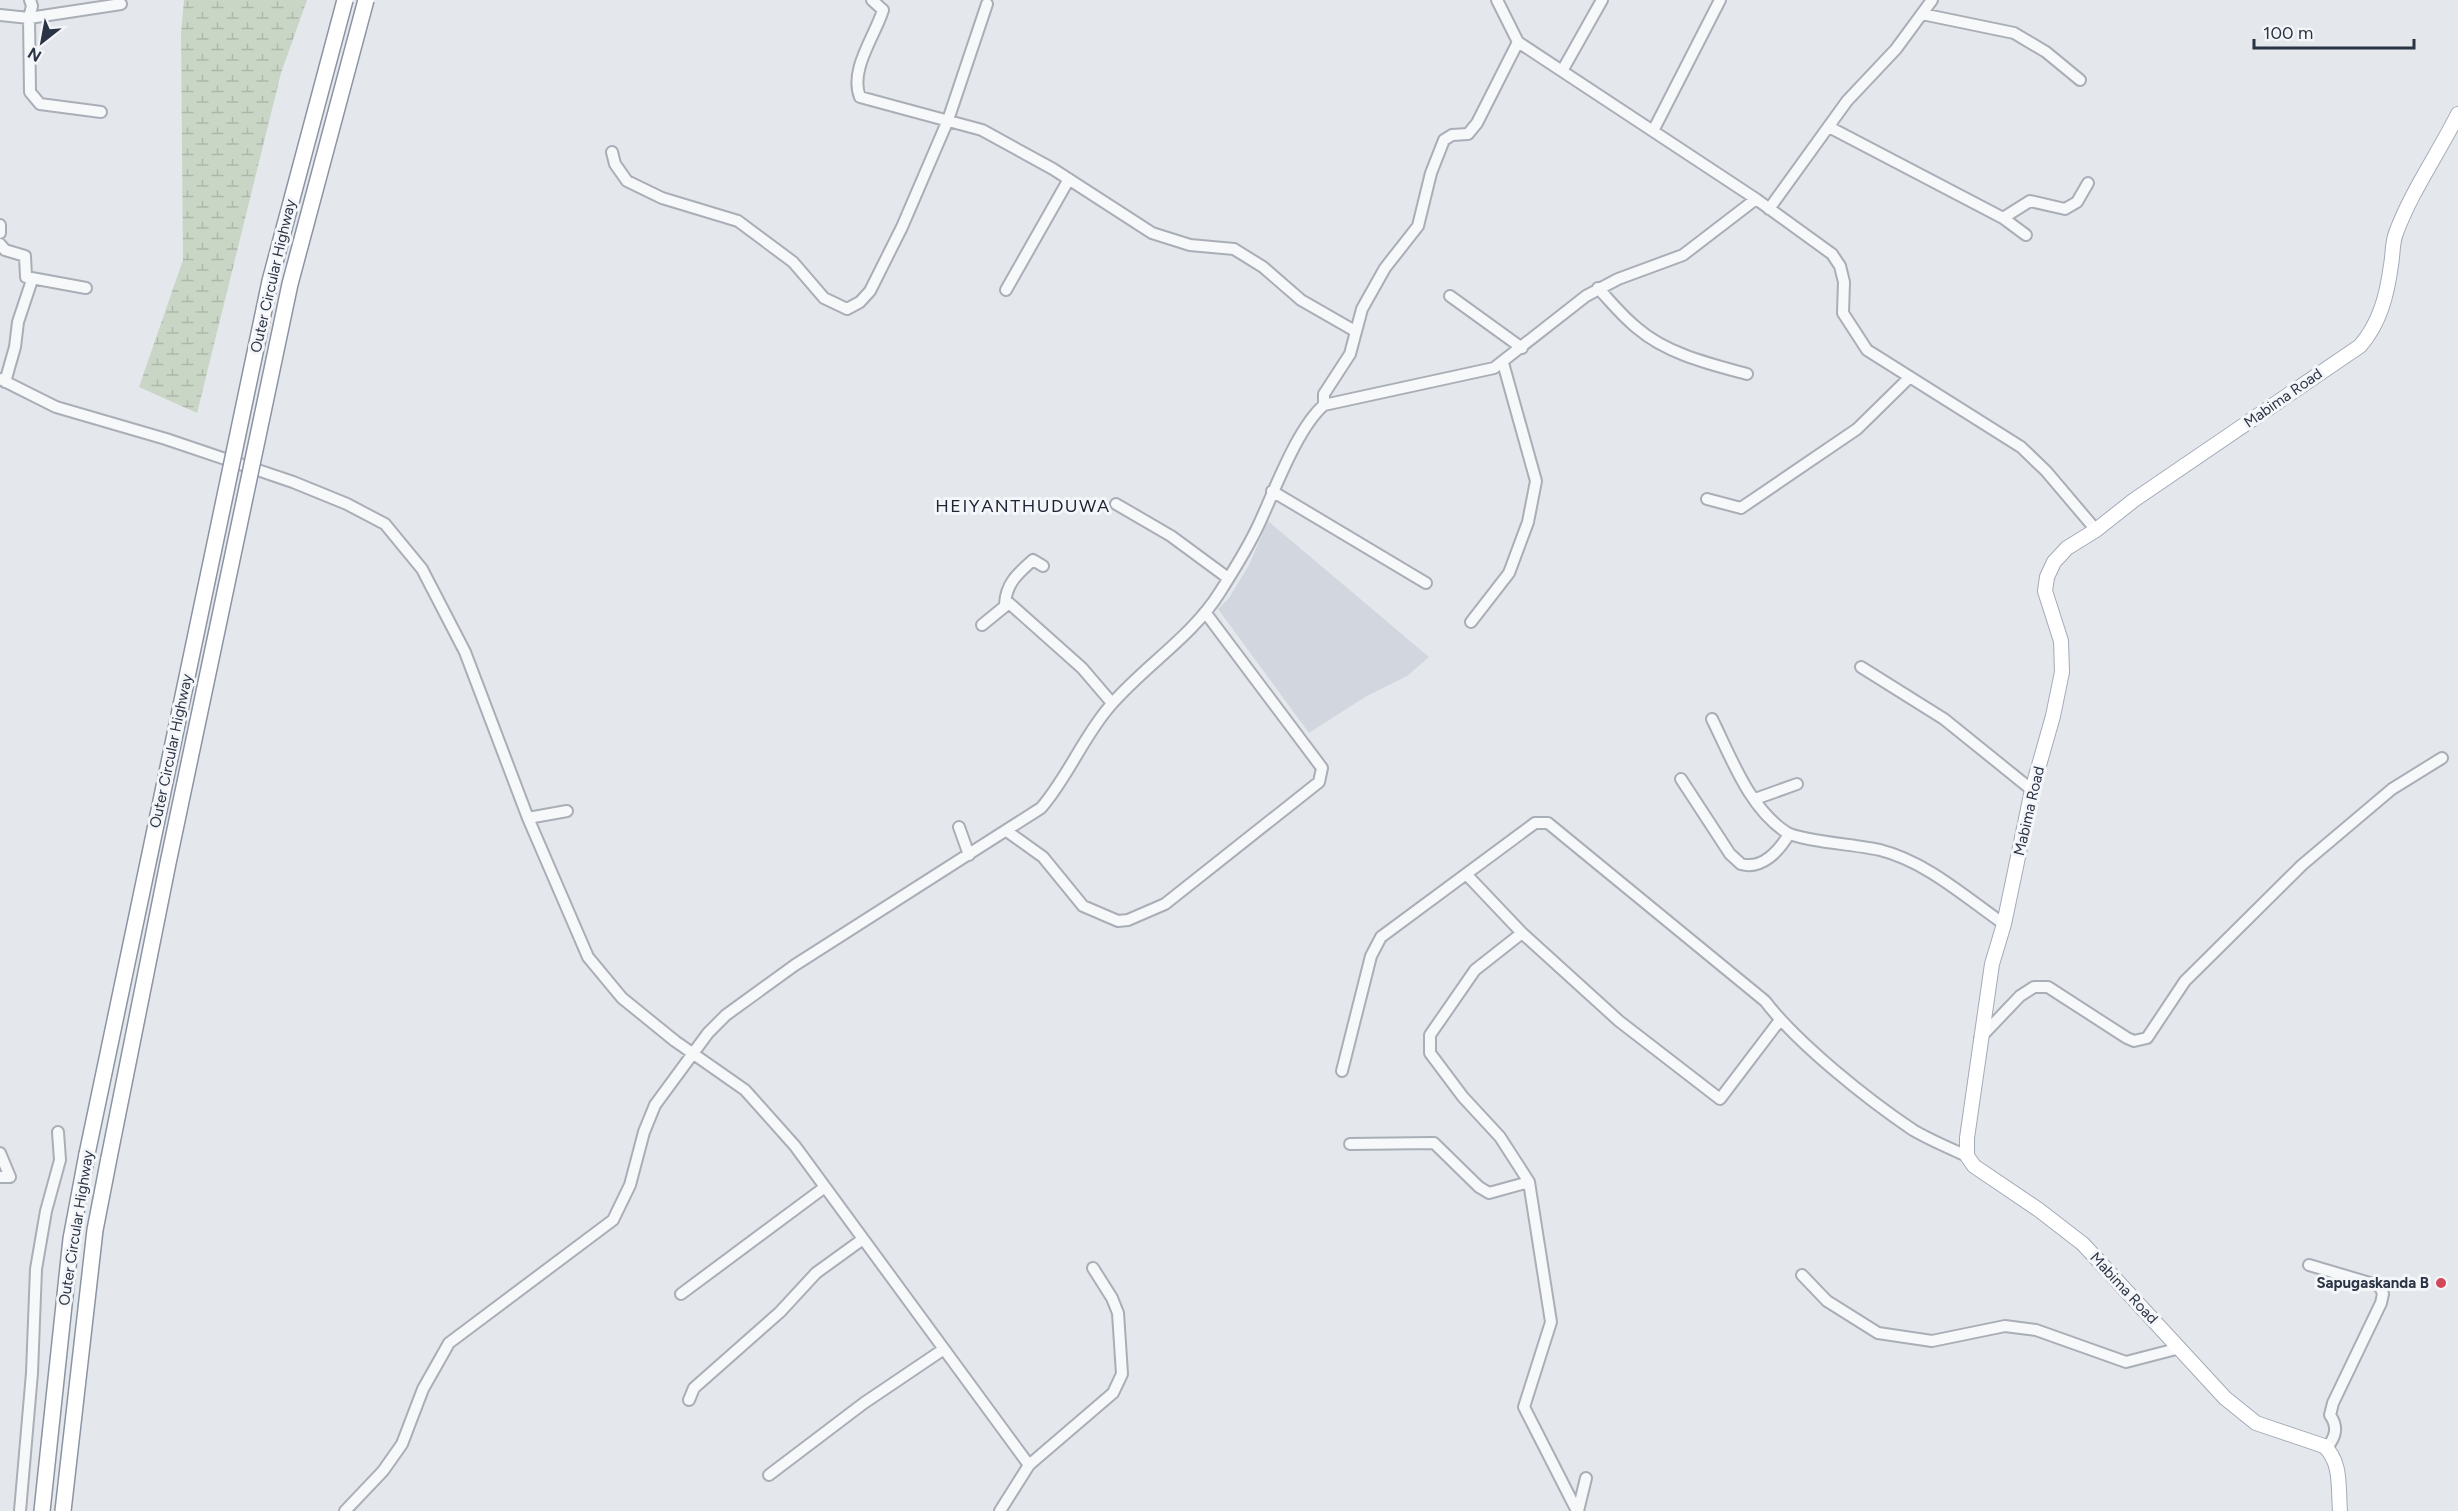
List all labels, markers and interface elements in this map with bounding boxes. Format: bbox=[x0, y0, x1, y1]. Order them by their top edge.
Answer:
north arrow bbox=[12, 12, 72, 72]
scale bar bbox=[2254, 12, 2414, 50]
text: 100 m bbox=[2263, 22, 2313, 44]
text: N bbox=[24, 43, 45, 66]
street label: Outer Circular Highway bbox=[247, 197, 299, 355]
street label: Mabima Road bbox=[2240, 364, 2326, 432]
district label: HEIYANTHUDUWA bbox=[935, 495, 1111, 517]
street label: Outer Circular Highway bbox=[146, 672, 196, 830]
street label: Mabima Road bbox=[2010, 765, 2048, 857]
street label: Outer Circular Highway bbox=[55, 1149, 97, 1307]
street label: Mabima Road bbox=[2086, 1248, 2162, 1328]
place label: Sapugaskanda B bbox=[2316, 1274, 2429, 1292]
marker: Sapugaskanda B bbox=[2434, 1276, 2448, 1290]

